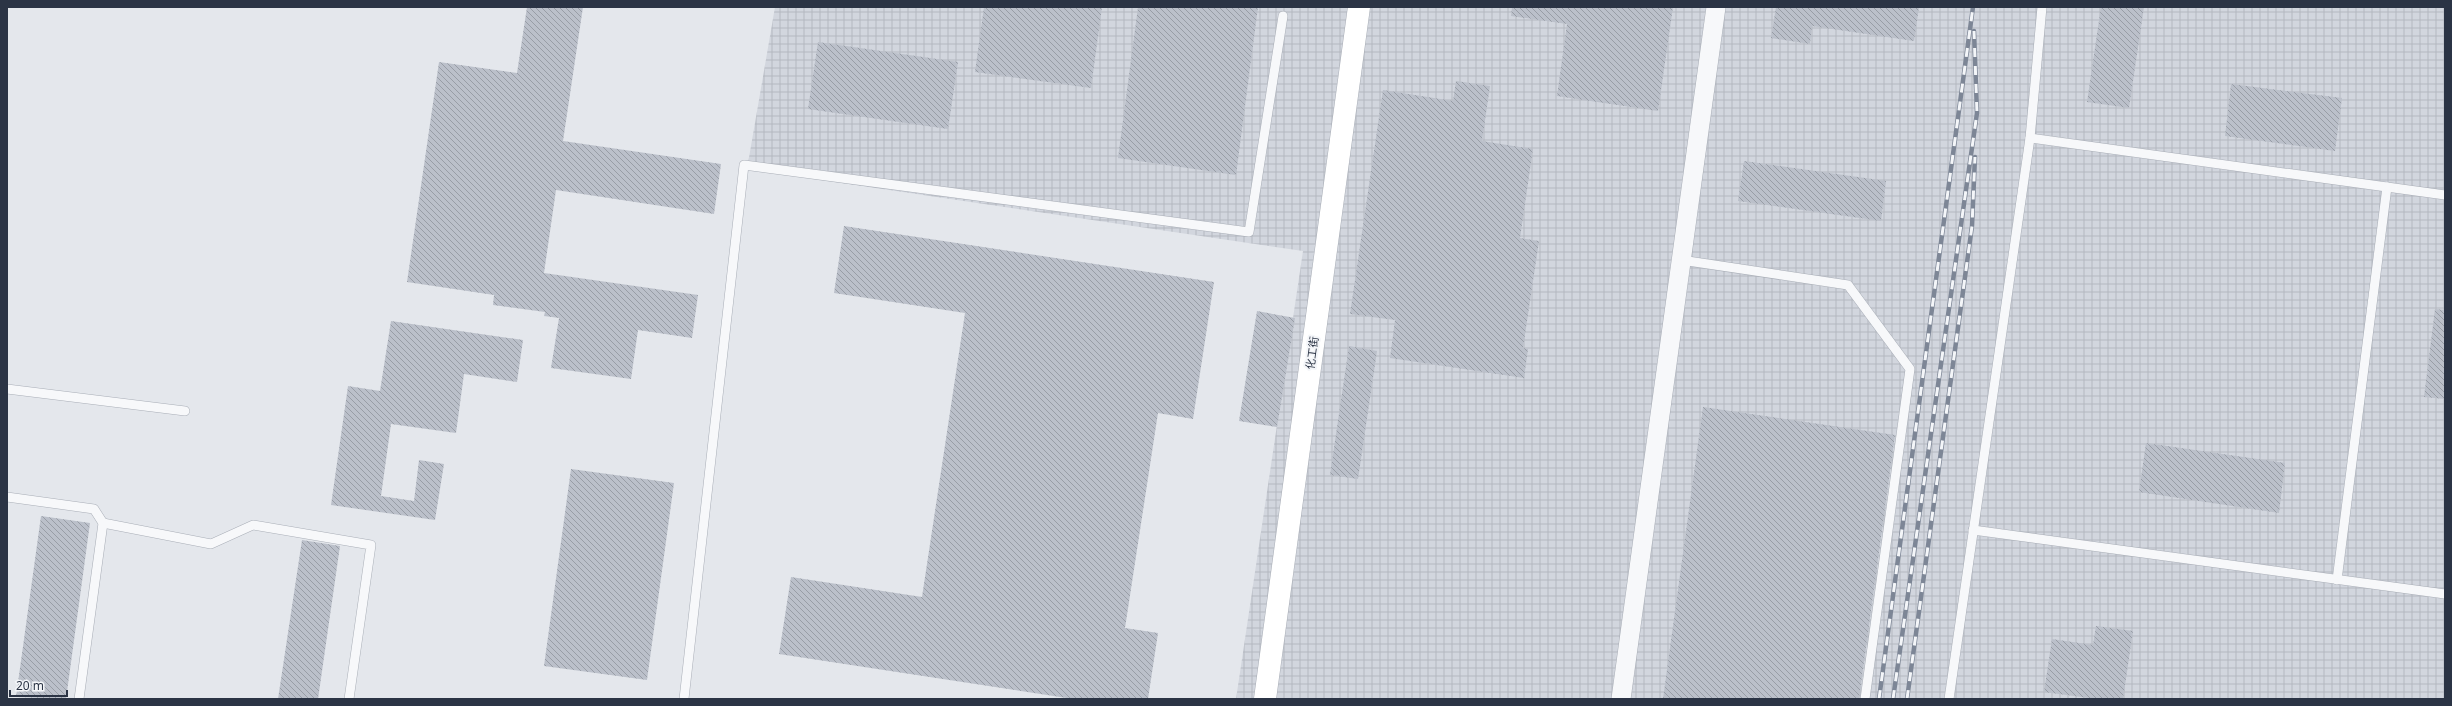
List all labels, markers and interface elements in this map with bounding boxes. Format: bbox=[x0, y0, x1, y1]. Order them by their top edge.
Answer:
street label: 化工街 bbox=[1302, 336, 1321, 370]
scale bar bbox=[10, 672, 67, 698]
text: 20 m bbox=[16, 677, 44, 694]

